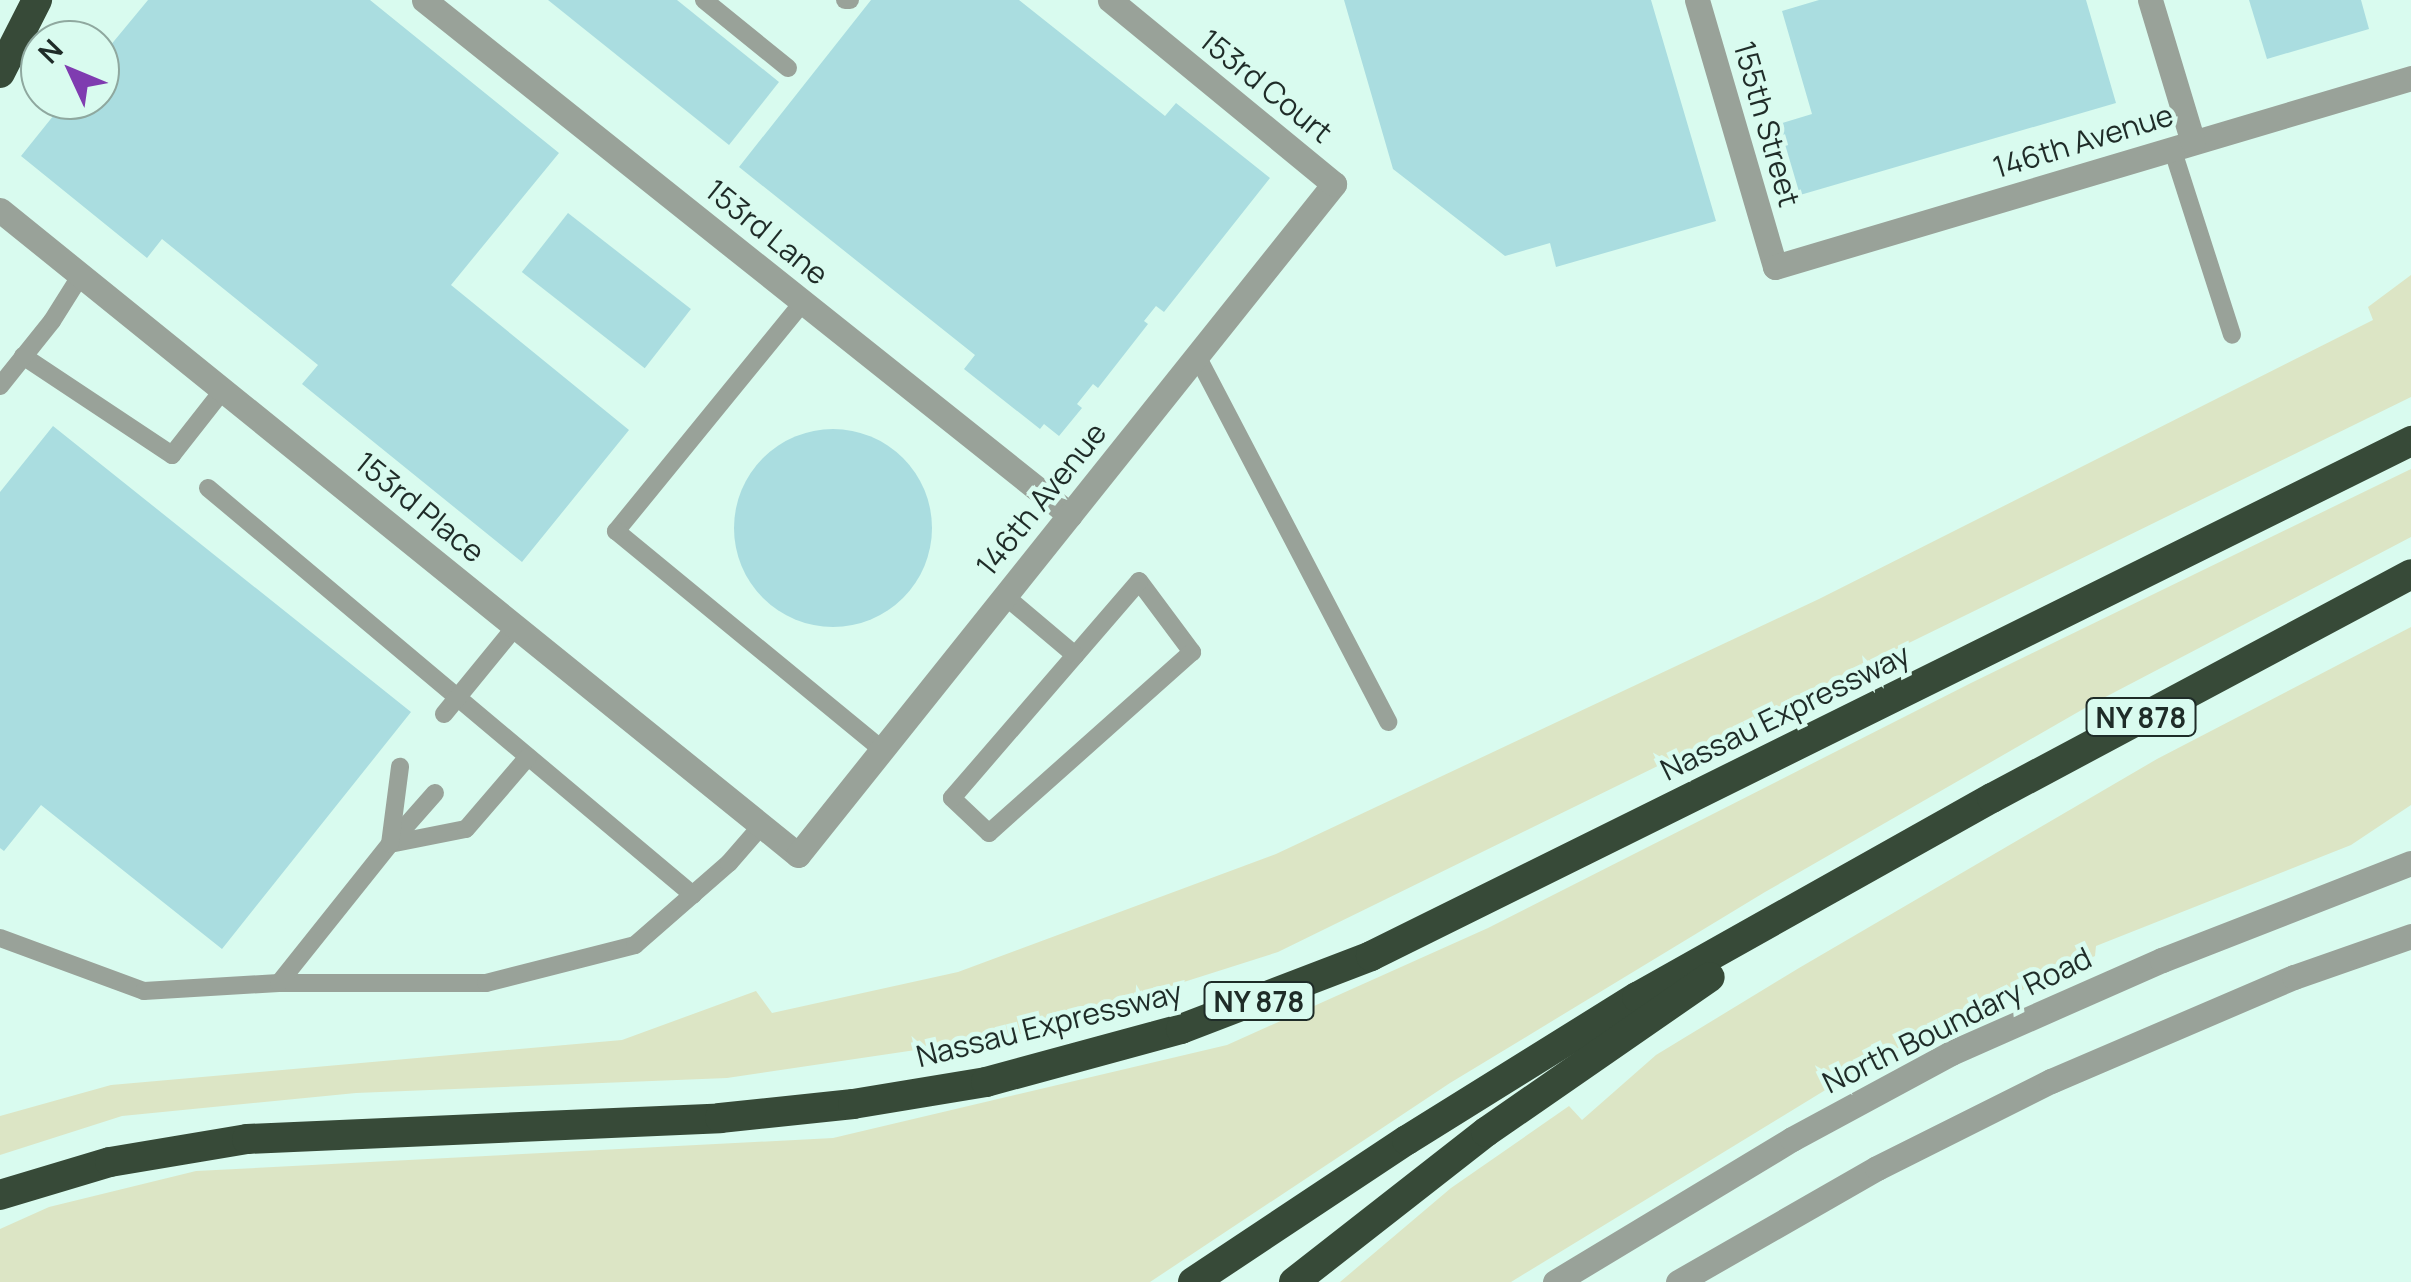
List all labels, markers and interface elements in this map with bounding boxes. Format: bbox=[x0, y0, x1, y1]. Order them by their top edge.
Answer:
north arrow bbox=[20, 20, 120, 120]
street label: 153rd Court bbox=[1193, 22, 1339, 150]
text: N bbox=[29, 30, 71, 71]
street label: 155th Street bbox=[1726, 37, 1808, 211]
street label: 146th Avenue bbox=[1989, 97, 2177, 185]
street label: 153rd Lane bbox=[698, 172, 836, 292]
street label: 146th Avenue bbox=[968, 415, 1114, 583]
street label: 153rd Place bbox=[348, 444, 492, 570]
street label: Nassau Expressway bbox=[1655, 636, 1915, 788]
road number: NY 878 bbox=[2084, 694, 2198, 740]
street label: North Boundary Road bbox=[1817, 939, 2097, 1101]
street label: Nassau Expressway bbox=[912, 974, 1186, 1074]
road number: NY 878 bbox=[1202, 978, 1316, 1024]

